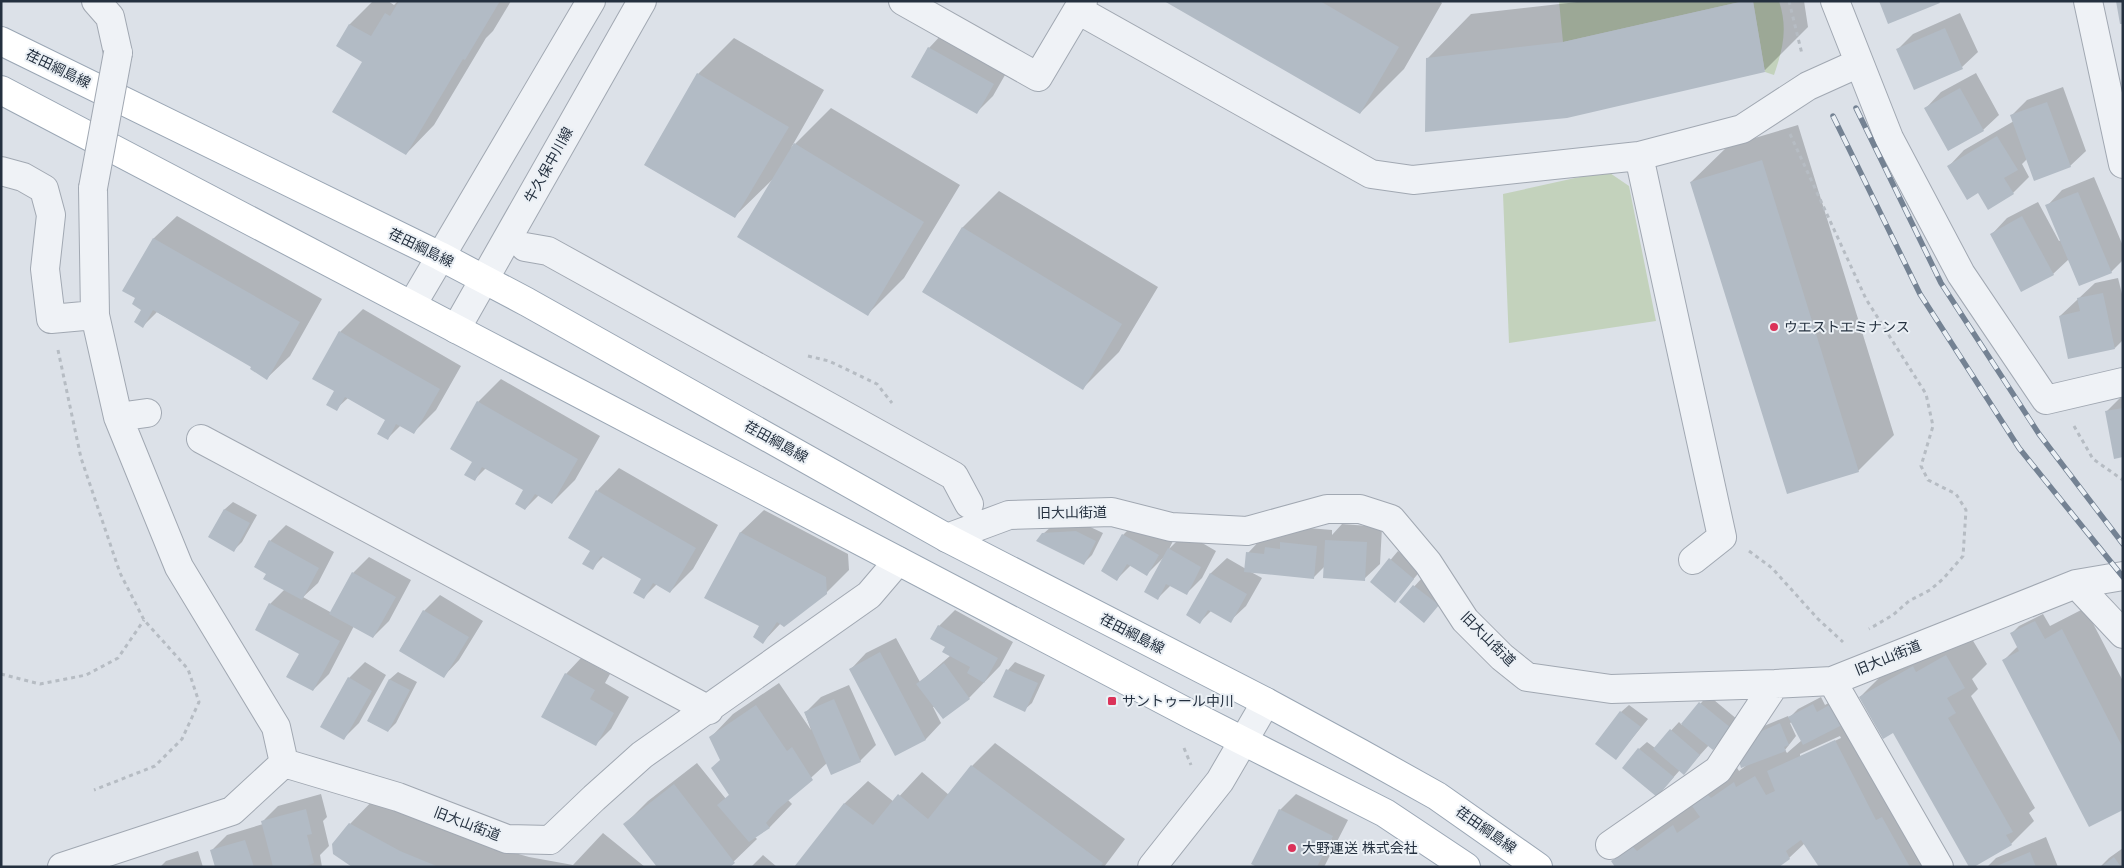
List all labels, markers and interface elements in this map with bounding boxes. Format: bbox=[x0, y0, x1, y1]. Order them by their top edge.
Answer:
street label: 荏田綱島線 bbox=[23, 46, 93, 92]
street label: 牛久保中川線 bbox=[521, 124, 577, 206]
street label: 荏田綱島線 bbox=[386, 225, 456, 271]
place label: ウエストエミナンス bbox=[1784, 319, 1910, 336]
marker: ウエストエミナンス bbox=[1768, 321, 1780, 333]
street label: 荏田綱島線 bbox=[741, 418, 811, 466]
street label: 旧大山街道 bbox=[1037, 504, 1107, 522]
street label: 旧大山街道 bbox=[1457, 608, 1519, 670]
street label: 荏田綱島線 bbox=[1097, 611, 1167, 657]
street label: 旧大山街道 bbox=[1852, 637, 1924, 679]
place label: サントゥール中川 bbox=[1122, 693, 1234, 710]
marker: サントゥール中川 bbox=[1106, 695, 1118, 707]
street label: 荏田綱島線 bbox=[1452, 803, 1520, 857]
street label: 旧大山街道 bbox=[431, 804, 503, 844]
place label: 大野運送 株式会社 bbox=[1302, 840, 1418, 857]
marker: 大野運送 株式会社 bbox=[1286, 842, 1298, 854]

